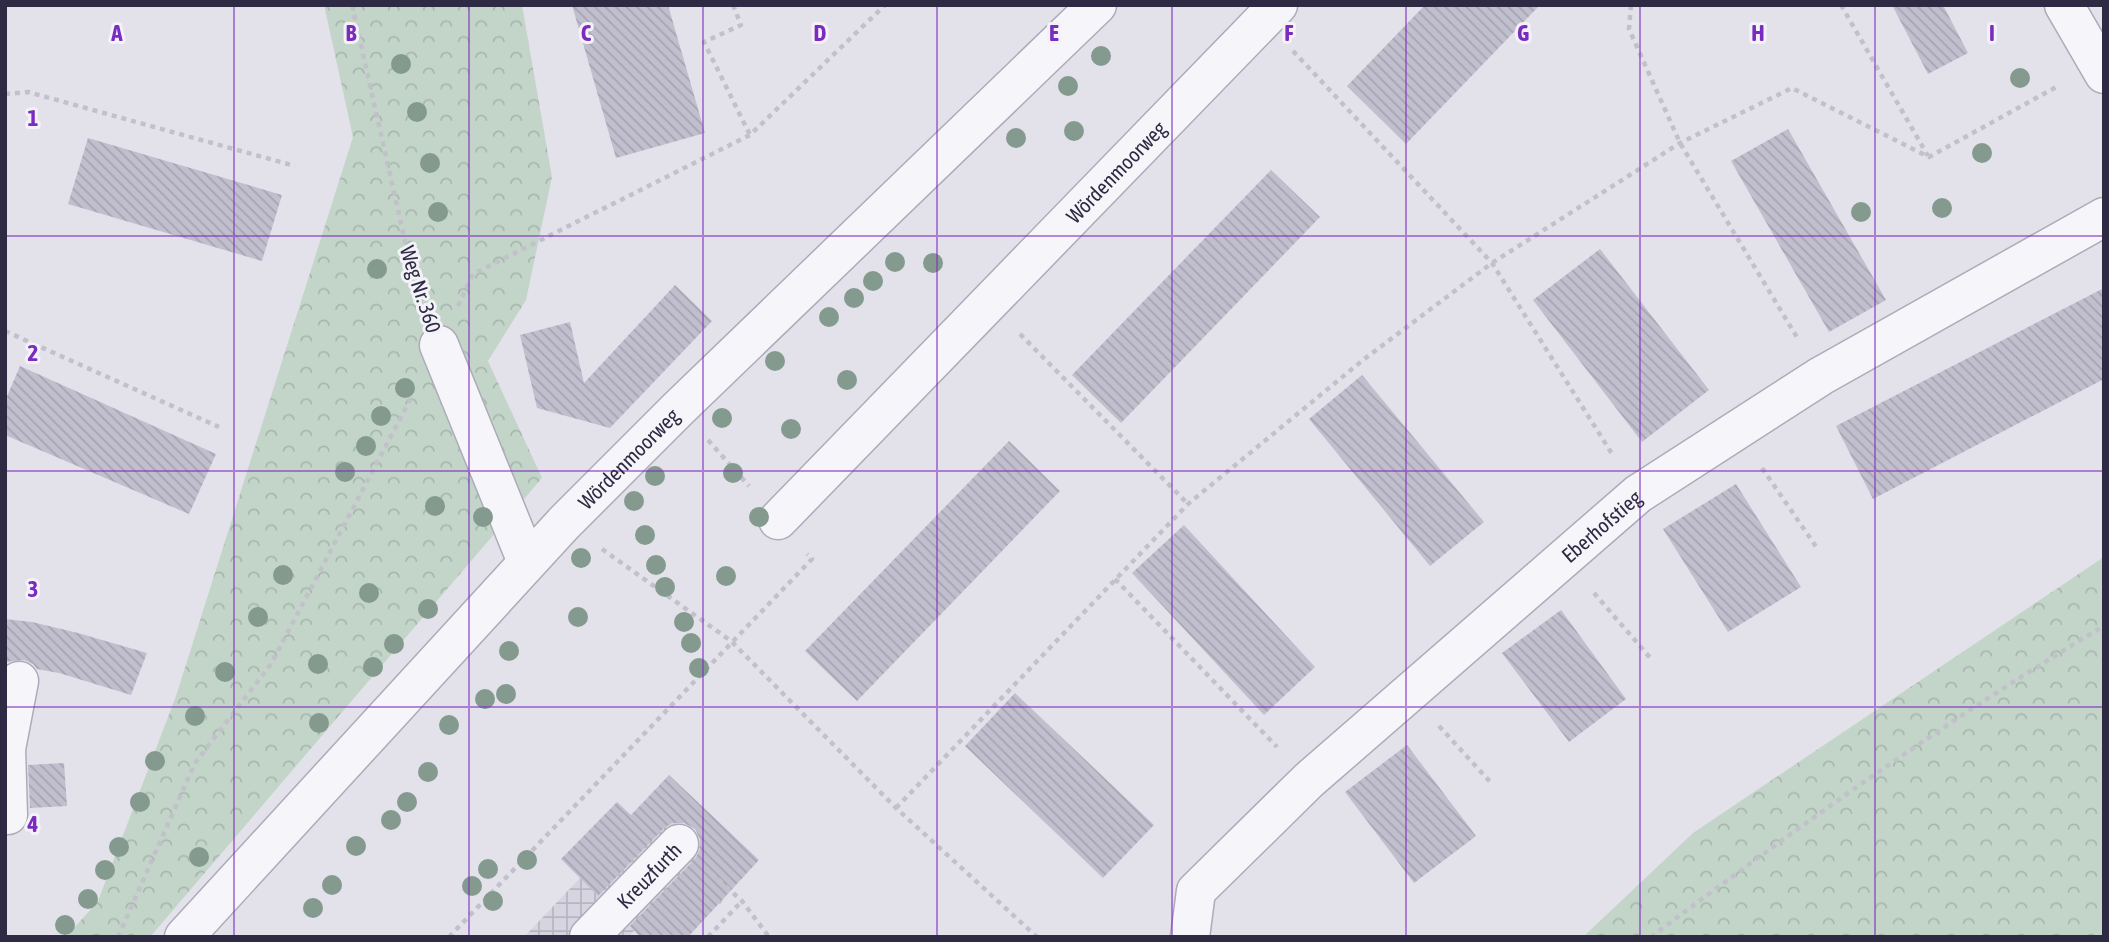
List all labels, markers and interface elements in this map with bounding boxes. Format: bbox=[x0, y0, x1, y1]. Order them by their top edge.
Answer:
text: A bbox=[110, 20, 123, 46]
text: B bbox=[346, 20, 357, 46]
text: C bbox=[581, 20, 592, 46]
text: D bbox=[814, 20, 827, 46]
text: E bbox=[1049, 20, 1059, 46]
text: F bbox=[1284, 20, 1294, 46]
text: G bbox=[1517, 20, 1529, 46]
text: H bbox=[1751, 20, 1765, 46]
text: I bbox=[1989, 20, 1995, 46]
text: 1 bbox=[28, 105, 39, 131]
street label: Wördenmoorweg bbox=[1061, 116, 1171, 228]
street label: Weg Nr. 360 bbox=[396, 242, 446, 336]
text: 2 bbox=[28, 340, 38, 366]
street label: Wördenmoorweg bbox=[573, 403, 684, 514]
street label: Eberhofstieg bbox=[1557, 485, 1646, 567]
text: 3 bbox=[28, 576, 38, 602]
text: 4 bbox=[27, 811, 39, 837]
street label: Kreuzfurth bbox=[612, 837, 686, 913]

